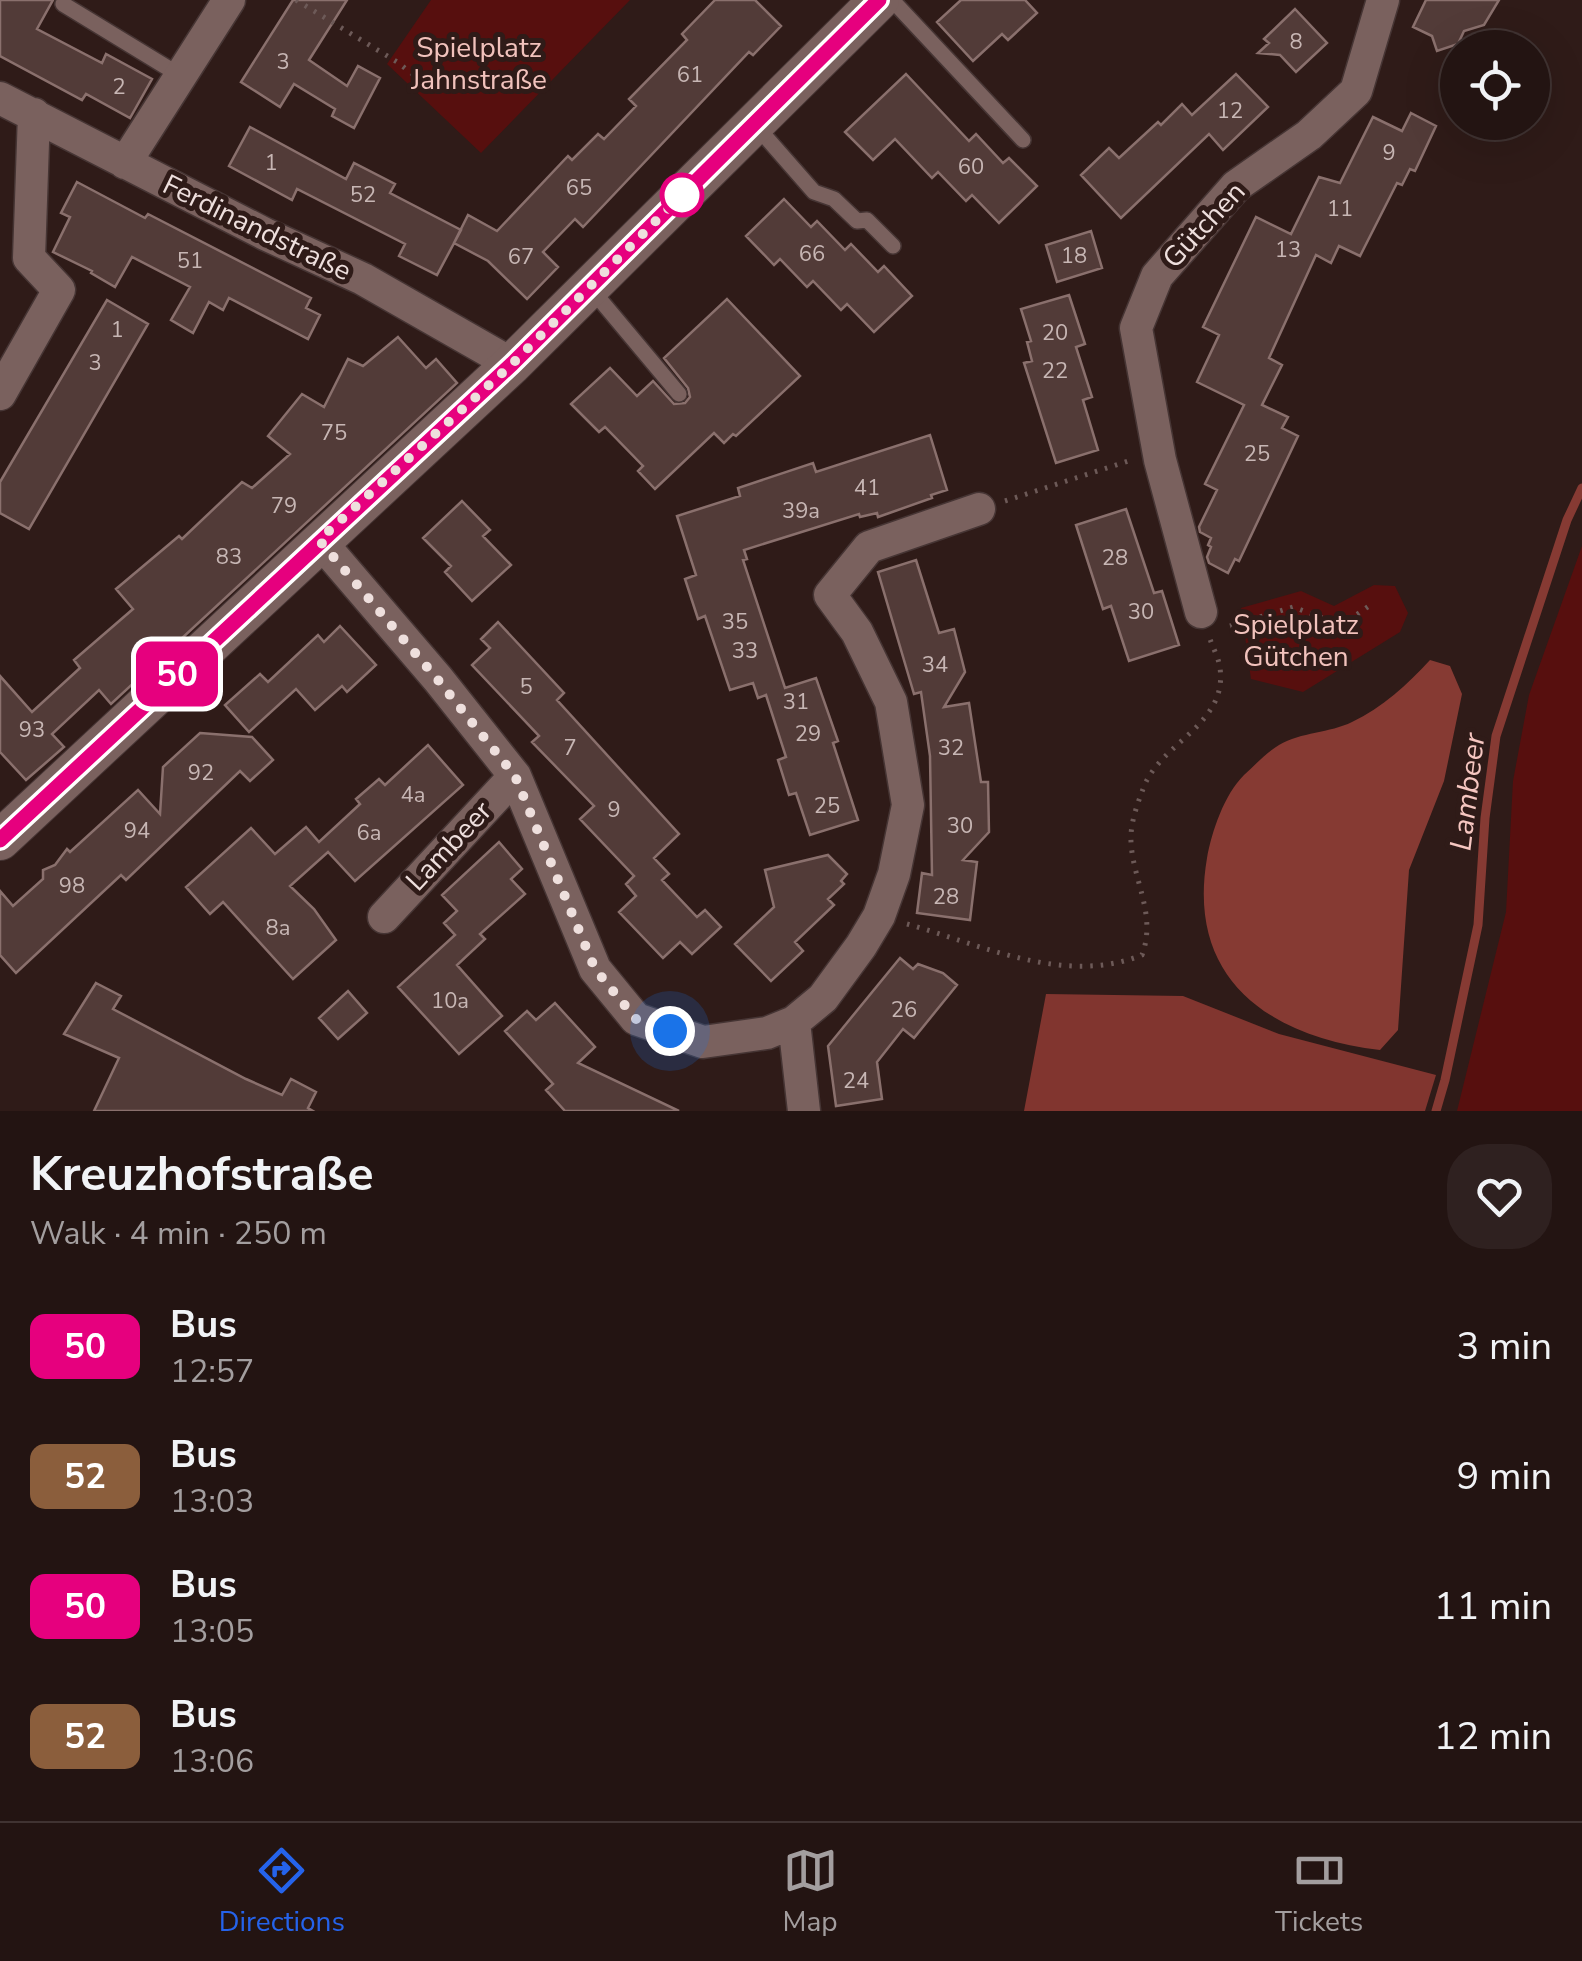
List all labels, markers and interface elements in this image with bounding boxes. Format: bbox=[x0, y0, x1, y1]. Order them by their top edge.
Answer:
house number: 8 bbox=[1289, 27, 1303, 57]
park label: Spielplatz Jahnstraße bbox=[410, 29, 547, 99]
map controls bbox=[1440, 30, 1550, 140]
button: locate bbox=[1440, 30, 1550, 140]
house number: 3 bbox=[276, 47, 290, 77]
house number: 61 bbox=[677, 60, 703, 90]
house number: 2 bbox=[112, 72, 126, 102]
house number: 12 bbox=[1217, 96, 1243, 126]
house number: 9 bbox=[1382, 138, 1396, 168]
house number: 1 bbox=[264, 148, 278, 178]
house number: 60 bbox=[958, 152, 984, 182]
street label: Ferdinandstraße bbox=[156, 166, 358, 290]
house number: 65 bbox=[566, 173, 592, 203]
unlabelled marker bbox=[661, 174, 703, 216]
street label: Gütchen bbox=[1154, 174, 1254, 276]
house number: 52 bbox=[350, 180, 376, 210]
house number: 11 bbox=[1327, 194, 1353, 224]
house number: 13 bbox=[1275, 235, 1301, 265]
house number: 66 bbox=[799, 239, 825, 269]
house number: 18 bbox=[1061, 241, 1087, 271]
house number: 67 bbox=[508, 242, 534, 272]
house number: 51 bbox=[177, 246, 203, 276]
house number: 1 bbox=[110, 315, 124, 345]
house number: 20 bbox=[1042, 318, 1068, 348]
house number: 3 bbox=[88, 348, 102, 378]
house number: 22 bbox=[1042, 356, 1068, 386]
house number: 75 bbox=[321, 418, 347, 448]
house number: 25 bbox=[1244, 439, 1270, 469]
house number: 41 bbox=[854, 473, 880, 503]
house number: 79 bbox=[271, 491, 297, 521]
house number: 39a bbox=[782, 496, 820, 526]
house number: 83 bbox=[216, 542, 242, 572]
house number: 28 bbox=[1102, 543, 1128, 573]
house number: 30 bbox=[1128, 597, 1154, 627]
park label: Spielplatz Gütchen bbox=[1233, 606, 1359, 676]
house number: 35 bbox=[722, 607, 748, 637]
house number: 33 bbox=[732, 636, 758, 666]
line badge: 50 bbox=[132, 642, 222, 706]
house number: 34 bbox=[922, 650, 948, 680]
text: 50 bbox=[156, 651, 198, 698]
house number: 5 bbox=[519, 672, 533, 702]
house number: 31 bbox=[783, 687, 809, 717]
house number: 93 bbox=[19, 715, 45, 745]
house number: 29 bbox=[795, 719, 821, 749]
water label: Lambeer bbox=[1440, 730, 1496, 853]
house number: 7 bbox=[563, 733, 577, 763]
house number: 32 bbox=[938, 733, 964, 763]
house number: 92 bbox=[188, 758, 214, 788]
house number: 4a bbox=[401, 780, 425, 810]
house number: 25 bbox=[814, 791, 840, 821]
street label: Lambeer bbox=[398, 793, 500, 899]
house number: 9 bbox=[607, 795, 621, 825]
house number: 30 bbox=[947, 811, 973, 841]
house number: 94 bbox=[124, 816, 150, 846]
house number: 6a bbox=[357, 818, 381, 848]
house number: 98 bbox=[59, 871, 85, 901]
house number: 28 bbox=[933, 882, 959, 912]
house number: 8a bbox=[266, 913, 290, 943]
house number: 10a bbox=[431, 986, 469, 1016]
house number: 26 bbox=[891, 995, 917, 1025]
your location bbox=[645, 1006, 695, 1056]
house number: 24 bbox=[843, 1066, 869, 1096]
text: Kreuzhofstraße bbox=[30, 1141, 373, 1207]
button: heart bbox=[1447, 1144, 1552, 1249]
text: Walk · 4 min · 250 m bbox=[30, 1212, 327, 1255]
text: Bus bbox=[170, 1299, 237, 1350]
text: 3 min bbox=[1457, 1321, 1552, 1372]
text: 50 bbox=[64, 1323, 106, 1370]
text: 12:57 bbox=[170, 1350, 254, 1393]
text: Bus bbox=[170, 1429, 237, 1480]
text: 9 min bbox=[1457, 1451, 1552, 1502]
text: 52 bbox=[64, 1453, 106, 1500]
text: 13:03 bbox=[170, 1480, 254, 1523]
text: Bus bbox=[170, 1559, 237, 1610]
text: 11 min bbox=[1434, 1581, 1552, 1632]
text: 50 bbox=[64, 1583, 106, 1630]
text: 13:05 bbox=[170, 1610, 254, 1653]
text: Bus bbox=[170, 1689, 237, 1740]
text: 12 min bbox=[1434, 1711, 1552, 1762]
text: 52 bbox=[64, 1713, 106, 1760]
text: 13:06 bbox=[170, 1740, 254, 1783]
tab: Directions bbox=[219, 1843, 345, 1941]
tab: Map bbox=[782, 1843, 838, 1941]
tab: Tickets bbox=[1275, 1843, 1363, 1941]

